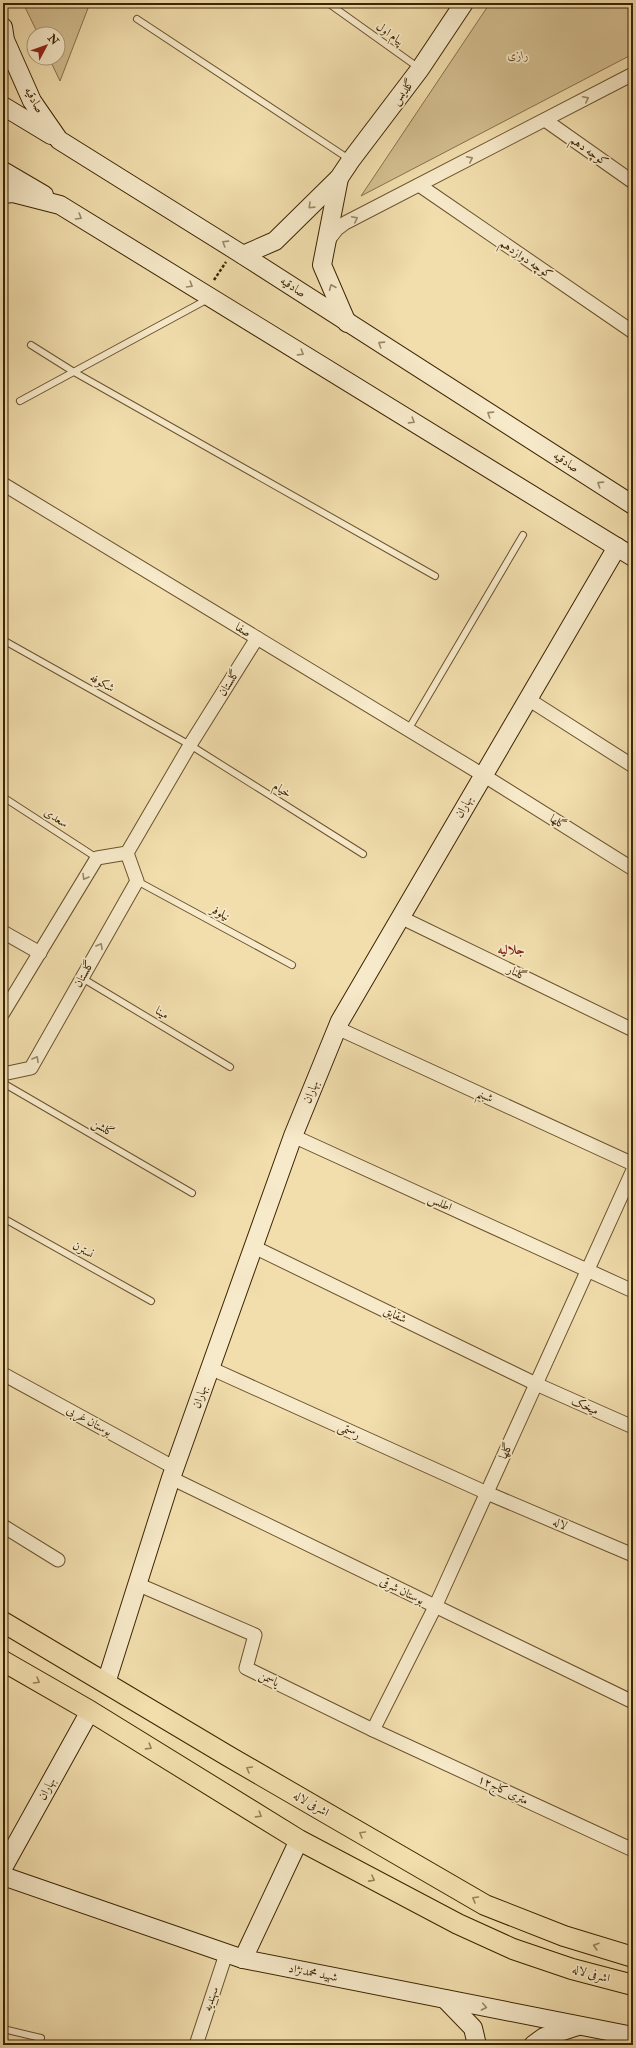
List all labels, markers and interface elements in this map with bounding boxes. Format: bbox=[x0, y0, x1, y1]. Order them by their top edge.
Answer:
street label: پیام اول bbox=[371, 19, 407, 51]
north arrow bbox=[26, 26, 66, 66]
text: N bbox=[44, 31, 62, 49]
park label: رازی bbox=[507, 48, 529, 63]
street label: گلدیس bbox=[388, 75, 418, 109]
street label: صادقیه bbox=[21, 84, 47, 116]
one-way arrow bbox=[581, 96, 589, 104]
street label: کوچه دهم bbox=[565, 132, 611, 172]
one-way arrow bbox=[466, 156, 473, 164]
one-way arrow bbox=[308, 201, 316, 208]
one-way arrow bbox=[75, 212, 82, 219]
one-way arrow bbox=[350, 216, 358, 223]
street label: کوچه دوازدهم bbox=[495, 236, 556, 285]
one-way arrow bbox=[222, 240, 229, 248]
street label: صادقیه bbox=[277, 273, 309, 301]
one-way arrow bbox=[186, 280, 193, 287]
one-way arrow bbox=[329, 283, 337, 291]
one-way arrow bbox=[378, 341, 385, 349]
one-way arrow bbox=[297, 348, 304, 355]
one-way arrow bbox=[488, 412, 495, 419]
one-way arrow bbox=[408, 416, 415, 423]
street label: صادقیه bbox=[550, 448, 582, 476]
one-way arrow bbox=[597, 481, 604, 489]
street label: صفا bbox=[232, 620, 254, 640]
street label: گلستان bbox=[214, 666, 243, 699]
street label: شکوفه bbox=[87, 670, 117, 696]
street label: خیام bbox=[268, 779, 294, 804]
street label: بهاران bbox=[452, 793, 476, 821]
street label: سعدی bbox=[41, 805, 71, 831]
street label: گلها bbox=[547, 810, 570, 833]
one-way arrow bbox=[83, 873, 90, 880]
street label: نیلوفر bbox=[206, 901, 232, 924]
district label: جلالیه bbox=[497, 942, 525, 958]
one-way arrow bbox=[95, 943, 103, 950]
street label: گلستان bbox=[70, 957, 98, 990]
street label: گلنار bbox=[504, 961, 530, 984]
street label: مینا bbox=[152, 1003, 172, 1023]
one-way arrow bbox=[31, 1056, 39, 1063]
street label: بهاران bbox=[300, 1078, 322, 1106]
street label: شبنم bbox=[473, 1086, 496, 1110]
street label: گلشن bbox=[89, 1115, 117, 1141]
street label: اطلس bbox=[425, 1191, 455, 1216]
street label: نسترن bbox=[70, 1238, 97, 1262]
street label: شقایق bbox=[381, 1303, 409, 1327]
street label: بهاران bbox=[189, 1384, 211, 1410]
street label: میخک bbox=[569, 1393, 601, 1419]
street label: بوستان غربی bbox=[63, 1402, 114, 1440]
street label: رستمی bbox=[335, 1419, 363, 1444]
street label: گلها bbox=[495, 1440, 516, 1462]
street label: لاله bbox=[551, 1514, 570, 1534]
street label: بوستان شرقی bbox=[377, 1574, 427, 1608]
street label: یاسمن bbox=[256, 1668, 282, 1692]
one-way arrow bbox=[33, 1676, 40, 1683]
one-way arrow bbox=[145, 1742, 152, 1750]
one-way arrow bbox=[246, 1766, 254, 1773]
street label: ۱۲متری کاج bbox=[474, 1772, 531, 1811]
street label: بهاران bbox=[35, 1775, 59, 1803]
street label: اشرفی لاله bbox=[290, 1788, 332, 1820]
one-way arrow bbox=[255, 1811, 262, 1818]
one-way arrow bbox=[359, 1832, 366, 1839]
one-way arrow bbox=[368, 1874, 376, 1882]
one-way arrow bbox=[471, 1897, 479, 1904]
one-way arrow bbox=[592, 1942, 599, 1951]
street label: شهید محمدنژاد bbox=[287, 1961, 339, 1985]
street label: اشرفی لاله bbox=[570, 1962, 612, 1986]
street label: سهندیه bbox=[200, 1985, 222, 2013]
one-way arrow bbox=[481, 2002, 487, 2010]

